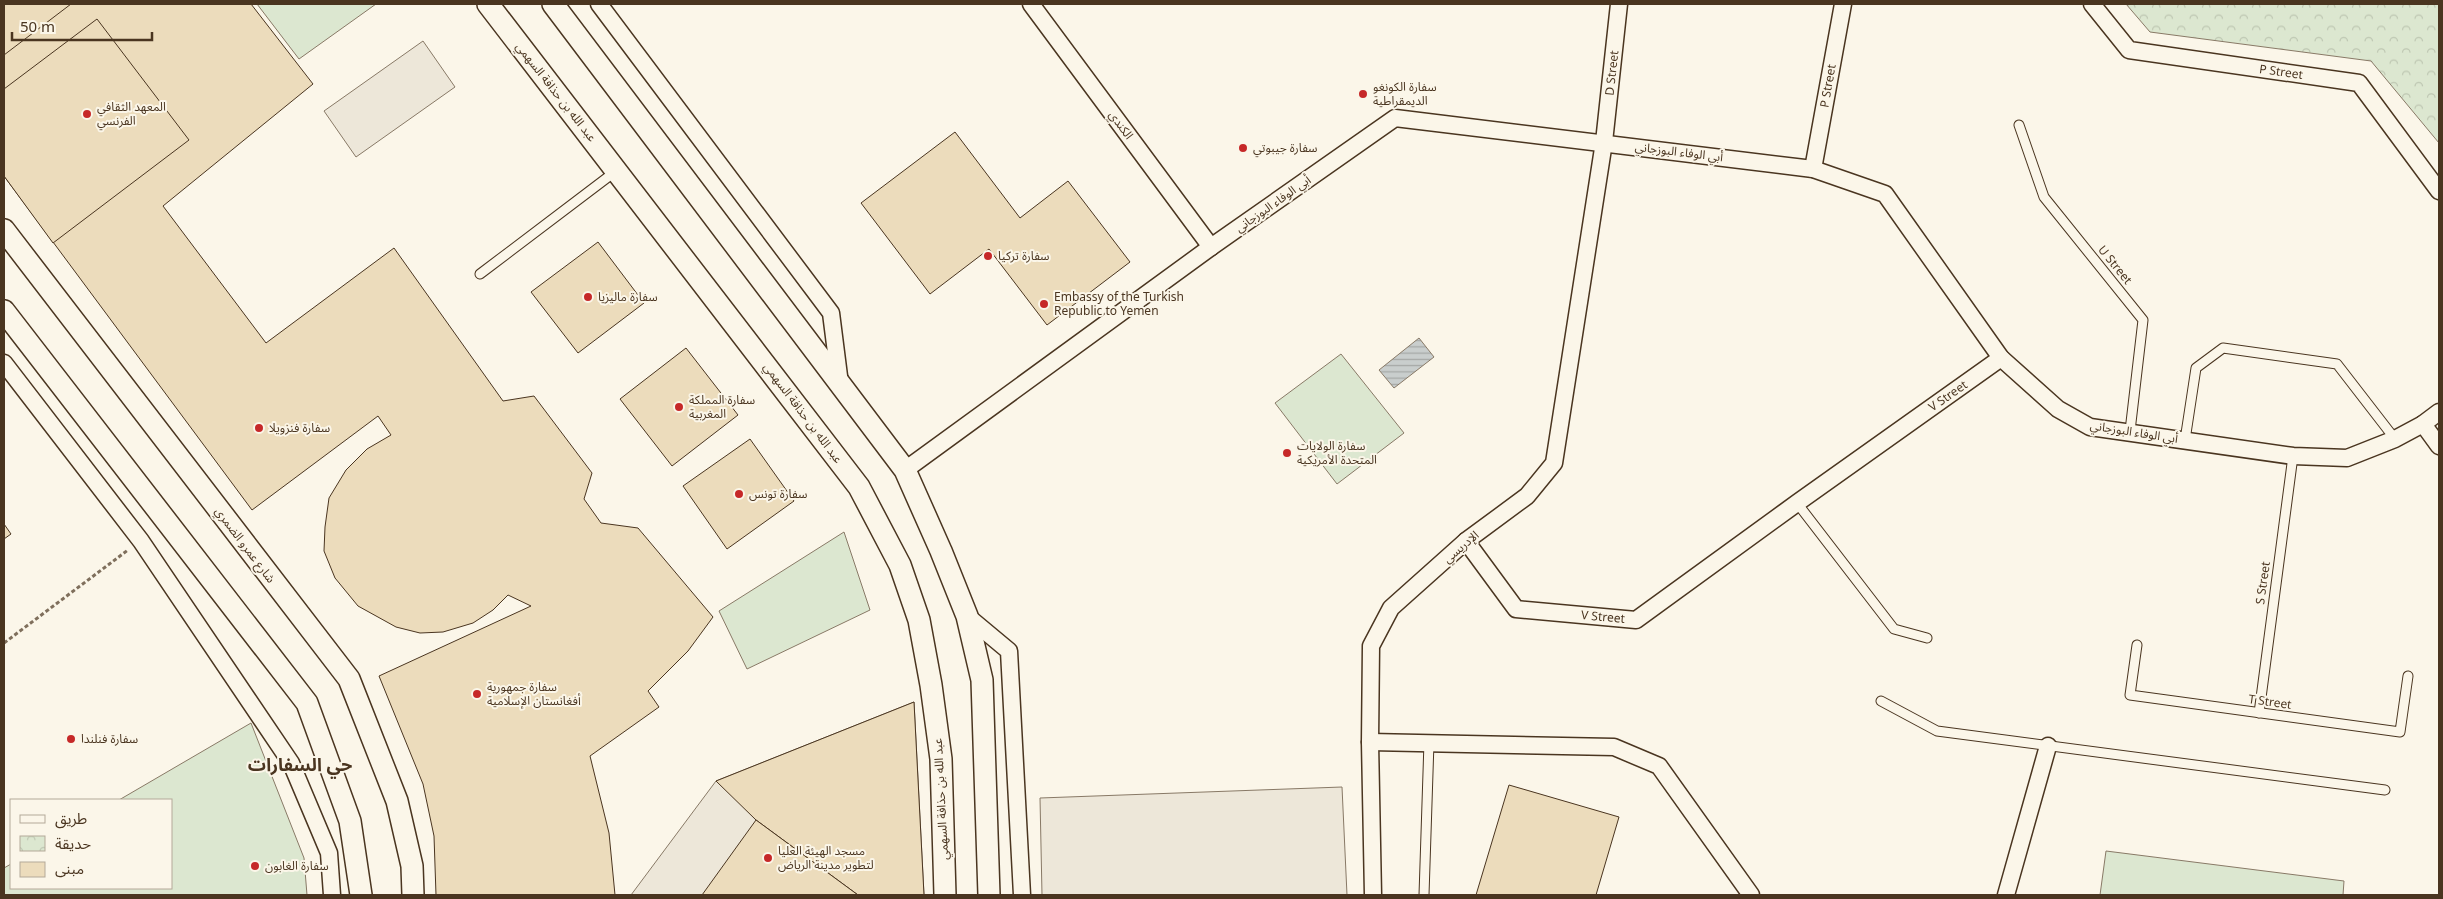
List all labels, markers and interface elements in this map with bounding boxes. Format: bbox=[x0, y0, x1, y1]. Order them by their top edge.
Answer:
scale bar bbox=[12, 10, 152, 42]
text: 50 m bbox=[20, 16, 55, 36]
street label: عبد الله بن حذافة السهمي bbox=[511, 38, 601, 146]
street label: D Street bbox=[1601, 49, 1622, 96]
street label: P Street bbox=[2258, 60, 2305, 83]
street label: P Street bbox=[1815, 62, 1840, 109]
place label: سفارة الكونغو الديمقراطية bbox=[1373, 78, 1437, 109]
marker: سفارة الكونغو الديمقراطية bbox=[1357, 88, 1369, 100]
place label: المعهد الثقافي الفرنسي bbox=[97, 98, 166, 131]
street label: الكندي bbox=[1104, 107, 1138, 144]
marker: المعهد الثقافي الفرنسي bbox=[81, 108, 93, 120]
street label: أبي الوفاء البوزجاني bbox=[1634, 138, 1724, 167]
place label: سفارة جيبوتي bbox=[1253, 139, 1318, 158]
marker: سفارة جيبوتي bbox=[1237, 142, 1249, 154]
street label: أبي الوفاء البوزجاني bbox=[1231, 171, 1315, 237]
street label: U Street bbox=[2094, 242, 2137, 288]
place label: سفارة تركيا bbox=[998, 247, 1050, 264]
marker: سفارة تركيا bbox=[982, 250, 994, 262]
place label: سفارة ماليزيا bbox=[598, 288, 658, 305]
place label: Embassy of the Turkish Republic to Yemen bbox=[1054, 288, 1184, 319]
marker: سفارة ماليزيا bbox=[582, 291, 594, 303]
marker: Embassy of the Turkish Republic to Yemen bbox=[1038, 298, 1050, 310]
street label: عبد الله بن حذافة السهمي bbox=[758, 359, 847, 468]
street label: V Street bbox=[1925, 376, 1971, 415]
place label: سفارة المملكة المغربية bbox=[689, 391, 755, 422]
marker: سفارة المملكة المغربية bbox=[673, 401, 685, 413]
street label: أبي الوفاء البوزجاني bbox=[2089, 416, 2179, 449]
place label: سفارة فنزويلا bbox=[269, 419, 330, 436]
marker: سفارة فنزويلا bbox=[253, 422, 265, 434]
place label: سفارة الولايات المتحدة الأمريكية bbox=[1297, 437, 1377, 468]
marker: سفارة الولايات المتحدة الأمريكية bbox=[1281, 447, 1293, 459]
place label: سفارة تونس bbox=[749, 485, 807, 502]
marker: سفارة تونس bbox=[733, 488, 745, 500]
street label: شارع عمرو الضمري bbox=[210, 503, 280, 587]
street label: الإدريسي bbox=[1439, 526, 1484, 568]
street label: S Street bbox=[2251, 560, 2274, 606]
street label: V Street bbox=[1580, 606, 1626, 627]
place label: سفارة جمهورية أفغانستان الإسلامية bbox=[487, 678, 581, 709]
marker: سفارة جمهورية أفغانستان الإسلامية bbox=[471, 688, 483, 700]
street label: T Street bbox=[2247, 690, 2293, 713]
place label: سفارة فنلندا bbox=[81, 730, 138, 747]
marker: سفارة فنلندا bbox=[65, 733, 77, 745]
street label: عبد الله بن حذافة السهمي bbox=[929, 738, 954, 860]
district label: حي السفارات bbox=[248, 752, 352, 779]
legend bbox=[10, 799, 172, 889]
text: طريق bbox=[55, 808, 87, 829]
text: حديقة bbox=[55, 833, 91, 853]
place label: مسجد الهيئة العليا لتطوير مدينة الرياض bbox=[778, 842, 874, 873]
marker: مسجد الهيئة العليا لتطوير مدينة الرياض bbox=[762, 852, 774, 864]
place label: سفارة الغابون bbox=[265, 857, 329, 874]
text: مبنى bbox=[55, 858, 84, 878]
marker: سفارة الغابون bbox=[249, 860, 261, 872]

